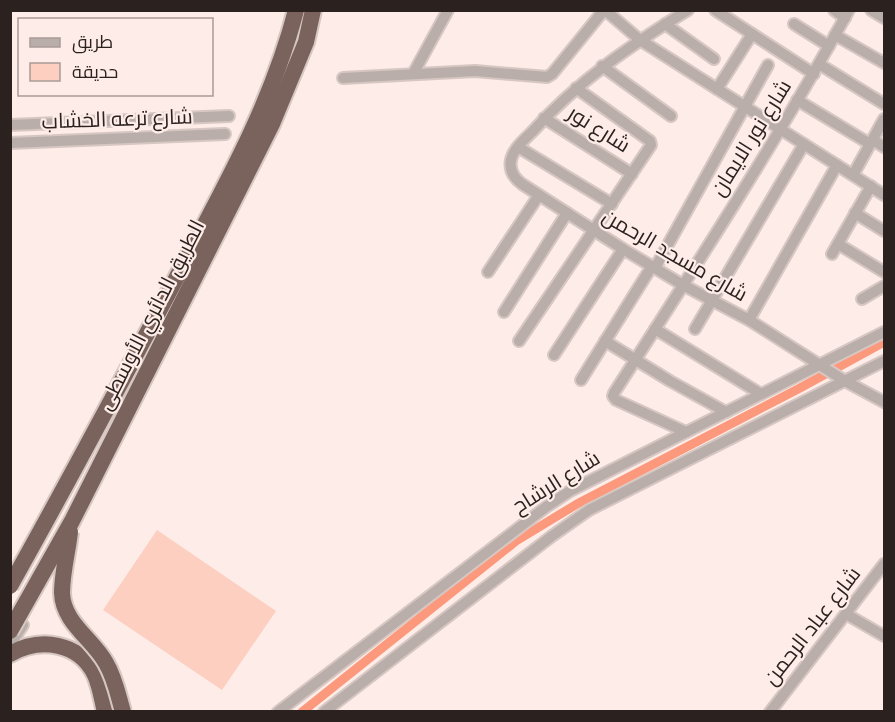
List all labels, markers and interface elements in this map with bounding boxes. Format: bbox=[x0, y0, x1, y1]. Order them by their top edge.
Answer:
legend bbox=[18, 18, 213, 96]
text: طريق bbox=[72, 31, 113, 54]
text: حديقة bbox=[72, 61, 118, 83]
street label: شارع نور الايمان bbox=[705, 75, 798, 202]
street label: شارع نور bbox=[562, 99, 635, 159]
street label: شارع ترعه الخشاب bbox=[41, 103, 193, 136]
street label: شارع مسجد الرحمن bbox=[597, 203, 752, 308]
street label: الطريق الدائري الأوسطى bbox=[92, 216, 213, 416]
street label: شارع الرشاح bbox=[507, 445, 605, 520]
street label: شارع عباد الرحمن bbox=[758, 562, 867, 691]

